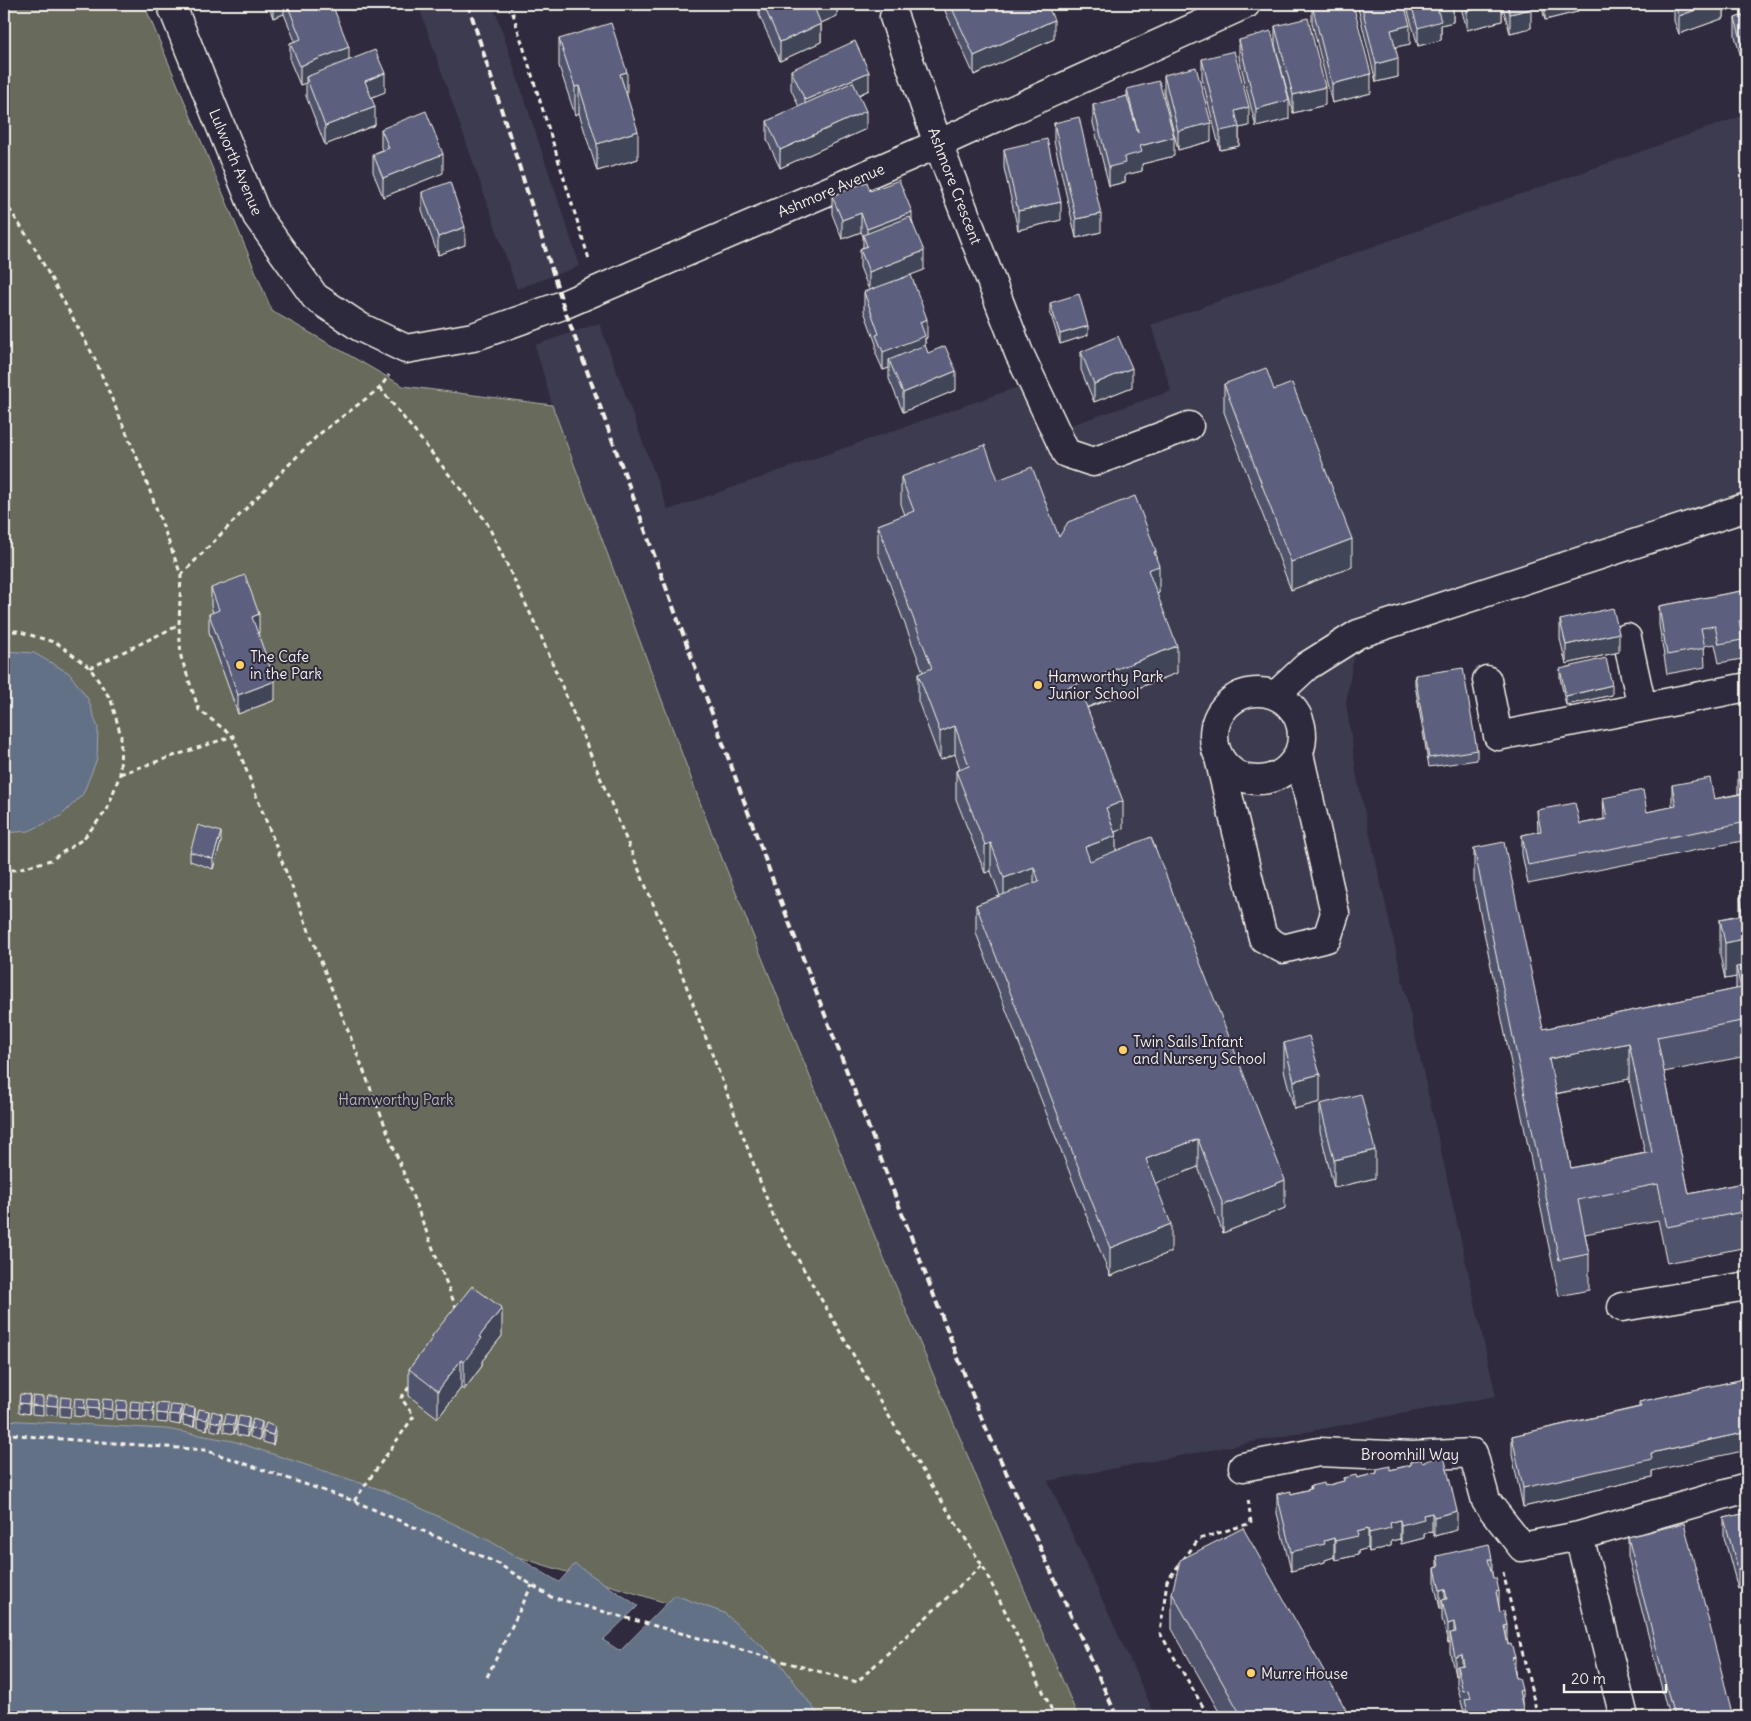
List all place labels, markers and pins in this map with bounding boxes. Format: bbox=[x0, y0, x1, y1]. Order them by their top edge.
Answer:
place label: The Cafe in the Park bbox=[250, 647, 322, 683]
marker: The Cafe in the Park bbox=[234, 659, 246, 671]
place label: Hamworthy Park Junior School bbox=[1048, 667, 1164, 703]
marker: Hamworthy Park Junior School bbox=[1032, 679, 1044, 691]
place label: Twin Sails Infant and Nursery School bbox=[1133, 1032, 1266, 1068]
marker: Twin Sails Infant and Nursery School bbox=[1117, 1044, 1129, 1056]
place label: Murre House bbox=[1261, 1664, 1348, 1683]
marker: Murre House bbox=[1245, 1667, 1257, 1679]

